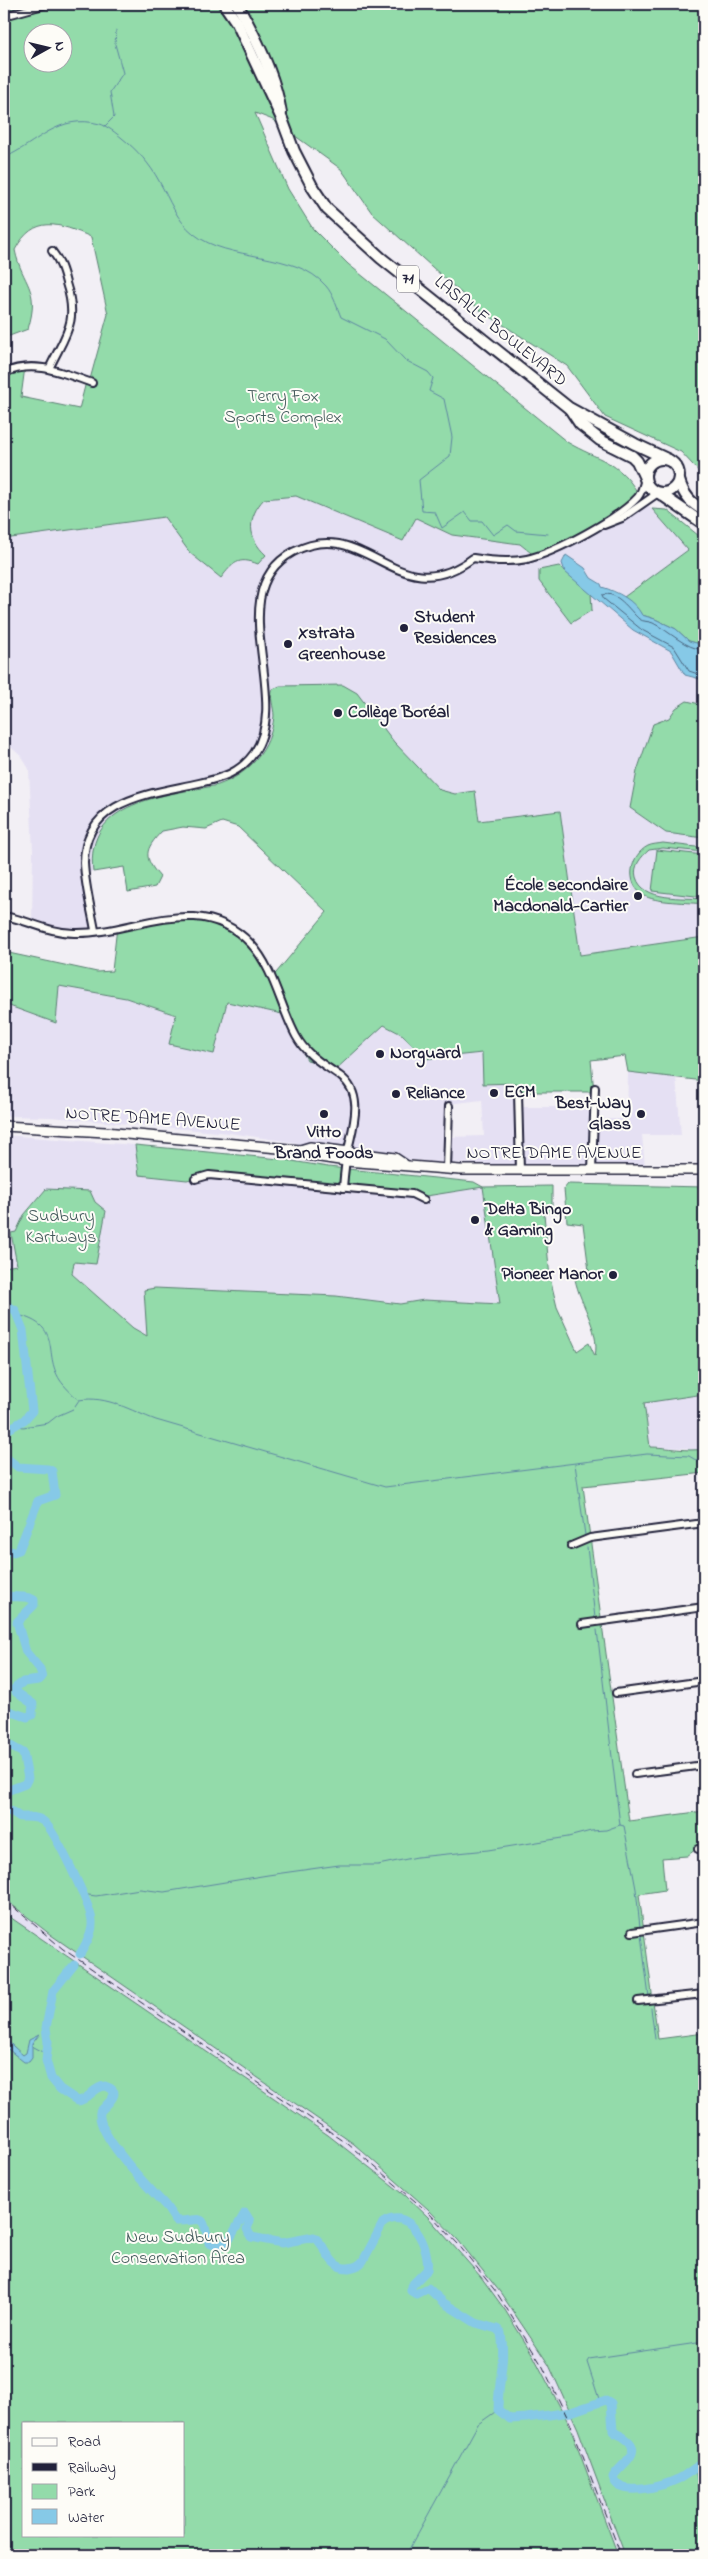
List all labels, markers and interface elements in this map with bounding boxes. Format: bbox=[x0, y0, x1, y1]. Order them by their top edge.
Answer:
north arrow bbox=[22, 22, 72, 72]
text: N bbox=[48, 40, 70, 53]
road number: 71 bbox=[397, 266, 419, 292]
street label: LASALLE BOULEVARD bbox=[428, 270, 572, 394]
park label: Terry Fox Sports Complex bbox=[224, 384, 342, 431]
place label: Student Residences bbox=[414, 605, 497, 652]
place label: Xstrata Greenhouse bbox=[298, 621, 386, 668]
marker: Student Residences bbox=[398, 622, 410, 634]
marker: Xstrata Greenhouse bbox=[282, 638, 294, 650]
place label: Collège Boréal bbox=[348, 700, 449, 727]
marker: Collège Boréal bbox=[332, 707, 344, 719]
place label: École secondaire Macdonald-Cartier bbox=[493, 873, 629, 920]
marker: École secondaire Macdonald-Cartier bbox=[632, 890, 644, 902]
place label: Norguard bbox=[390, 1041, 462, 1068]
marker: Norguard bbox=[374, 1048, 386, 1060]
place label: ECM bbox=[504, 1080, 536, 1106]
place label: Reliance bbox=[406, 1081, 466, 1107]
marker: ECM bbox=[488, 1087, 500, 1099]
marker: Reliance bbox=[390, 1088, 402, 1100]
place label: Best-Way Glass bbox=[554, 1091, 631, 1138]
street label: NOTRE DAME AVENUE bbox=[65, 1101, 241, 1139]
marker: Vitto Brand Foods bbox=[318, 1108, 330, 1120]
marker: Best-Way Glass bbox=[635, 1108, 647, 1120]
place label: Vitto Brand Foods bbox=[274, 1120, 373, 1167]
street label: NOTRE DAME AVENUE bbox=[466, 1141, 642, 1167]
place label: Delta Bingo & Gaming bbox=[484, 1197, 571, 1245]
park label: Sudbury Kartways bbox=[26, 1204, 96, 1251]
marker: Delta Bingo & Gaming bbox=[469, 1214, 481, 1226]
place label: Pioneer Manor bbox=[502, 1262, 603, 1288]
marker: Pioneer Manor bbox=[607, 1269, 619, 1281]
park label: New Sudbury Conservation Area bbox=[111, 2225, 245, 2272]
legend bbox=[22, 2422, 185, 2536]
text: Road bbox=[68, 2431, 101, 2453]
text: Railway bbox=[68, 2457, 116, 2480]
text: Park bbox=[68, 2481, 96, 2503]
text: Water bbox=[68, 2507, 104, 2529]

